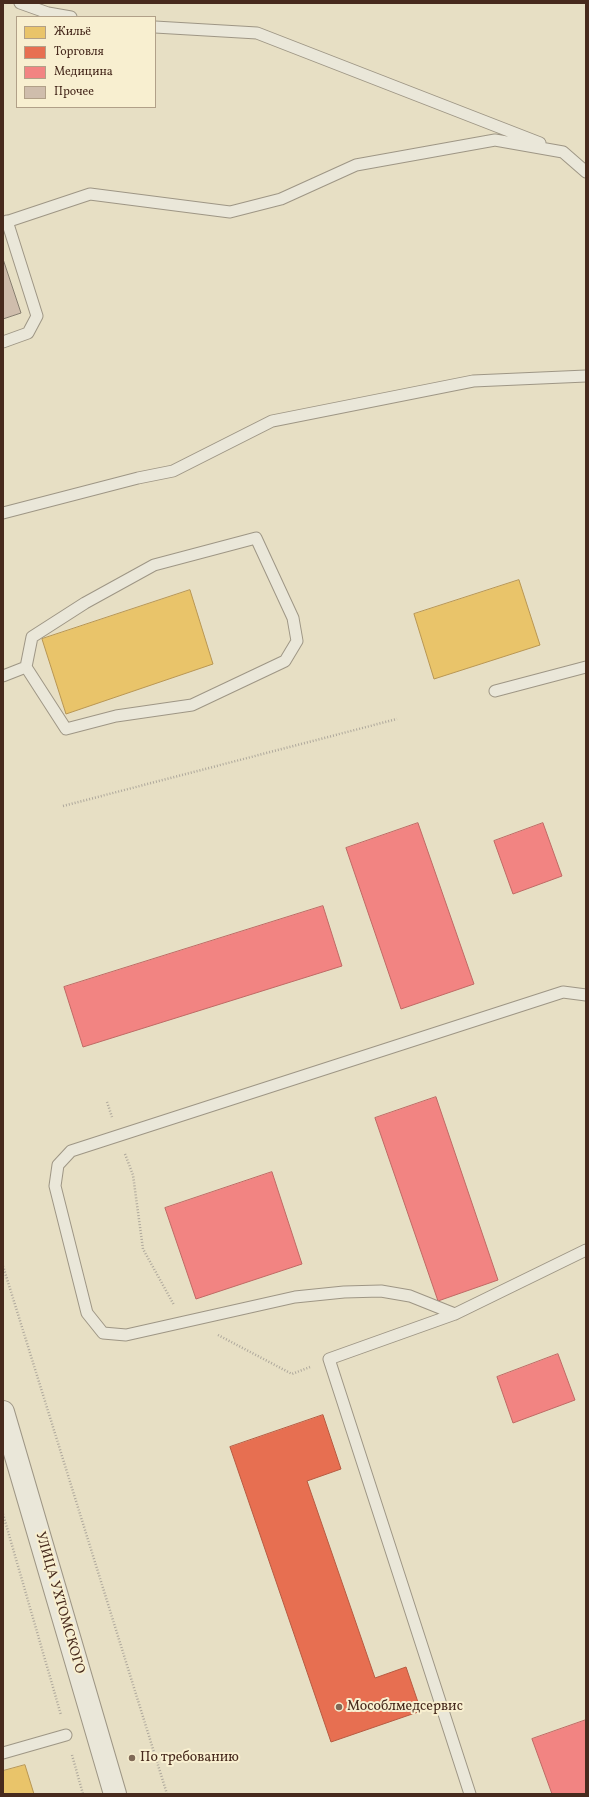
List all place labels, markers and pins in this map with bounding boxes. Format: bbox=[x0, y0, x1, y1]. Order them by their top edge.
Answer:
place label: Мособлмедсервис bbox=[347, 1699, 463, 1715]
marker: Мособлмедсервис bbox=[334, 1702, 344, 1712]
place label: По требованию bbox=[140, 1750, 239, 1766]
marker: По требованию bbox=[127, 1753, 137, 1763]

